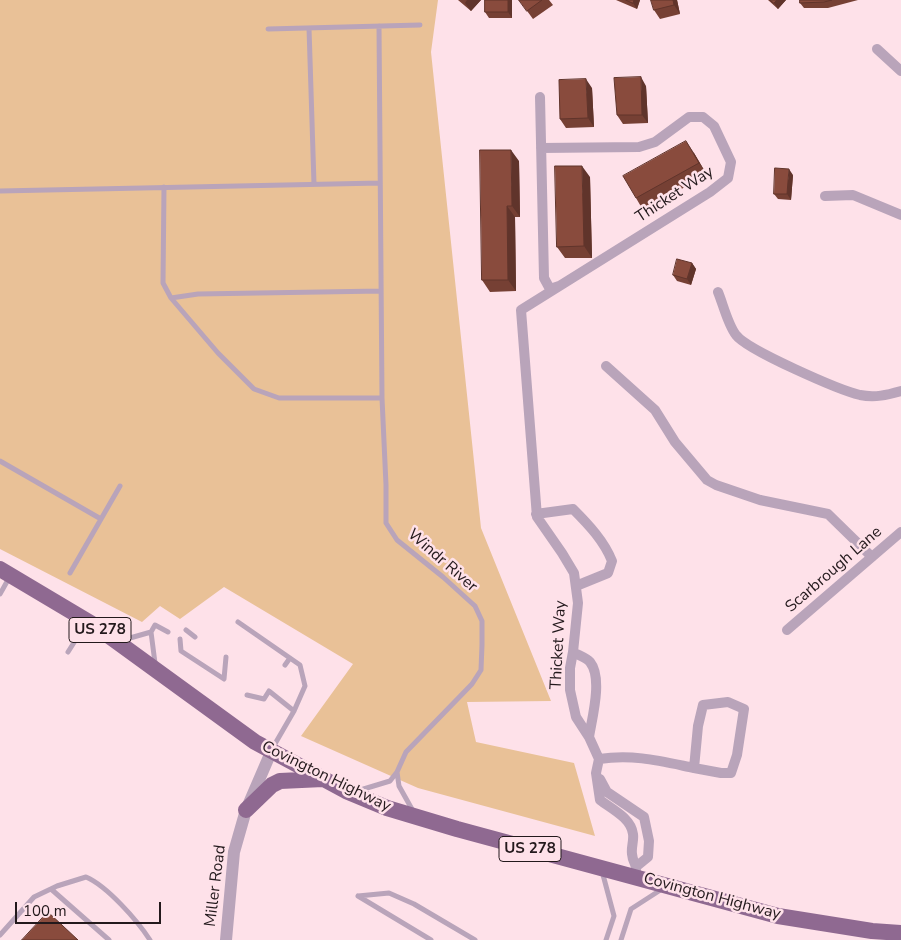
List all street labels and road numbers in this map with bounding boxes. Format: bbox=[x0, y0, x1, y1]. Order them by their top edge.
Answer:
street label: Thicket Way bbox=[632, 163, 718, 227]
street label: Scarbrough Lane bbox=[782, 523, 886, 617]
street label: Windr River bbox=[403, 525, 481, 597]
street label: Thicket Way bbox=[547, 600, 571, 690]
road number: US 278 bbox=[69, 618, 131, 642]
street label: Covington Highway bbox=[258, 737, 394, 817]
road number: US 278 bbox=[499, 836, 561, 862]
street label: Miller Road bbox=[201, 844, 231, 928]
street label: Covington Highway bbox=[641, 869, 783, 925]

